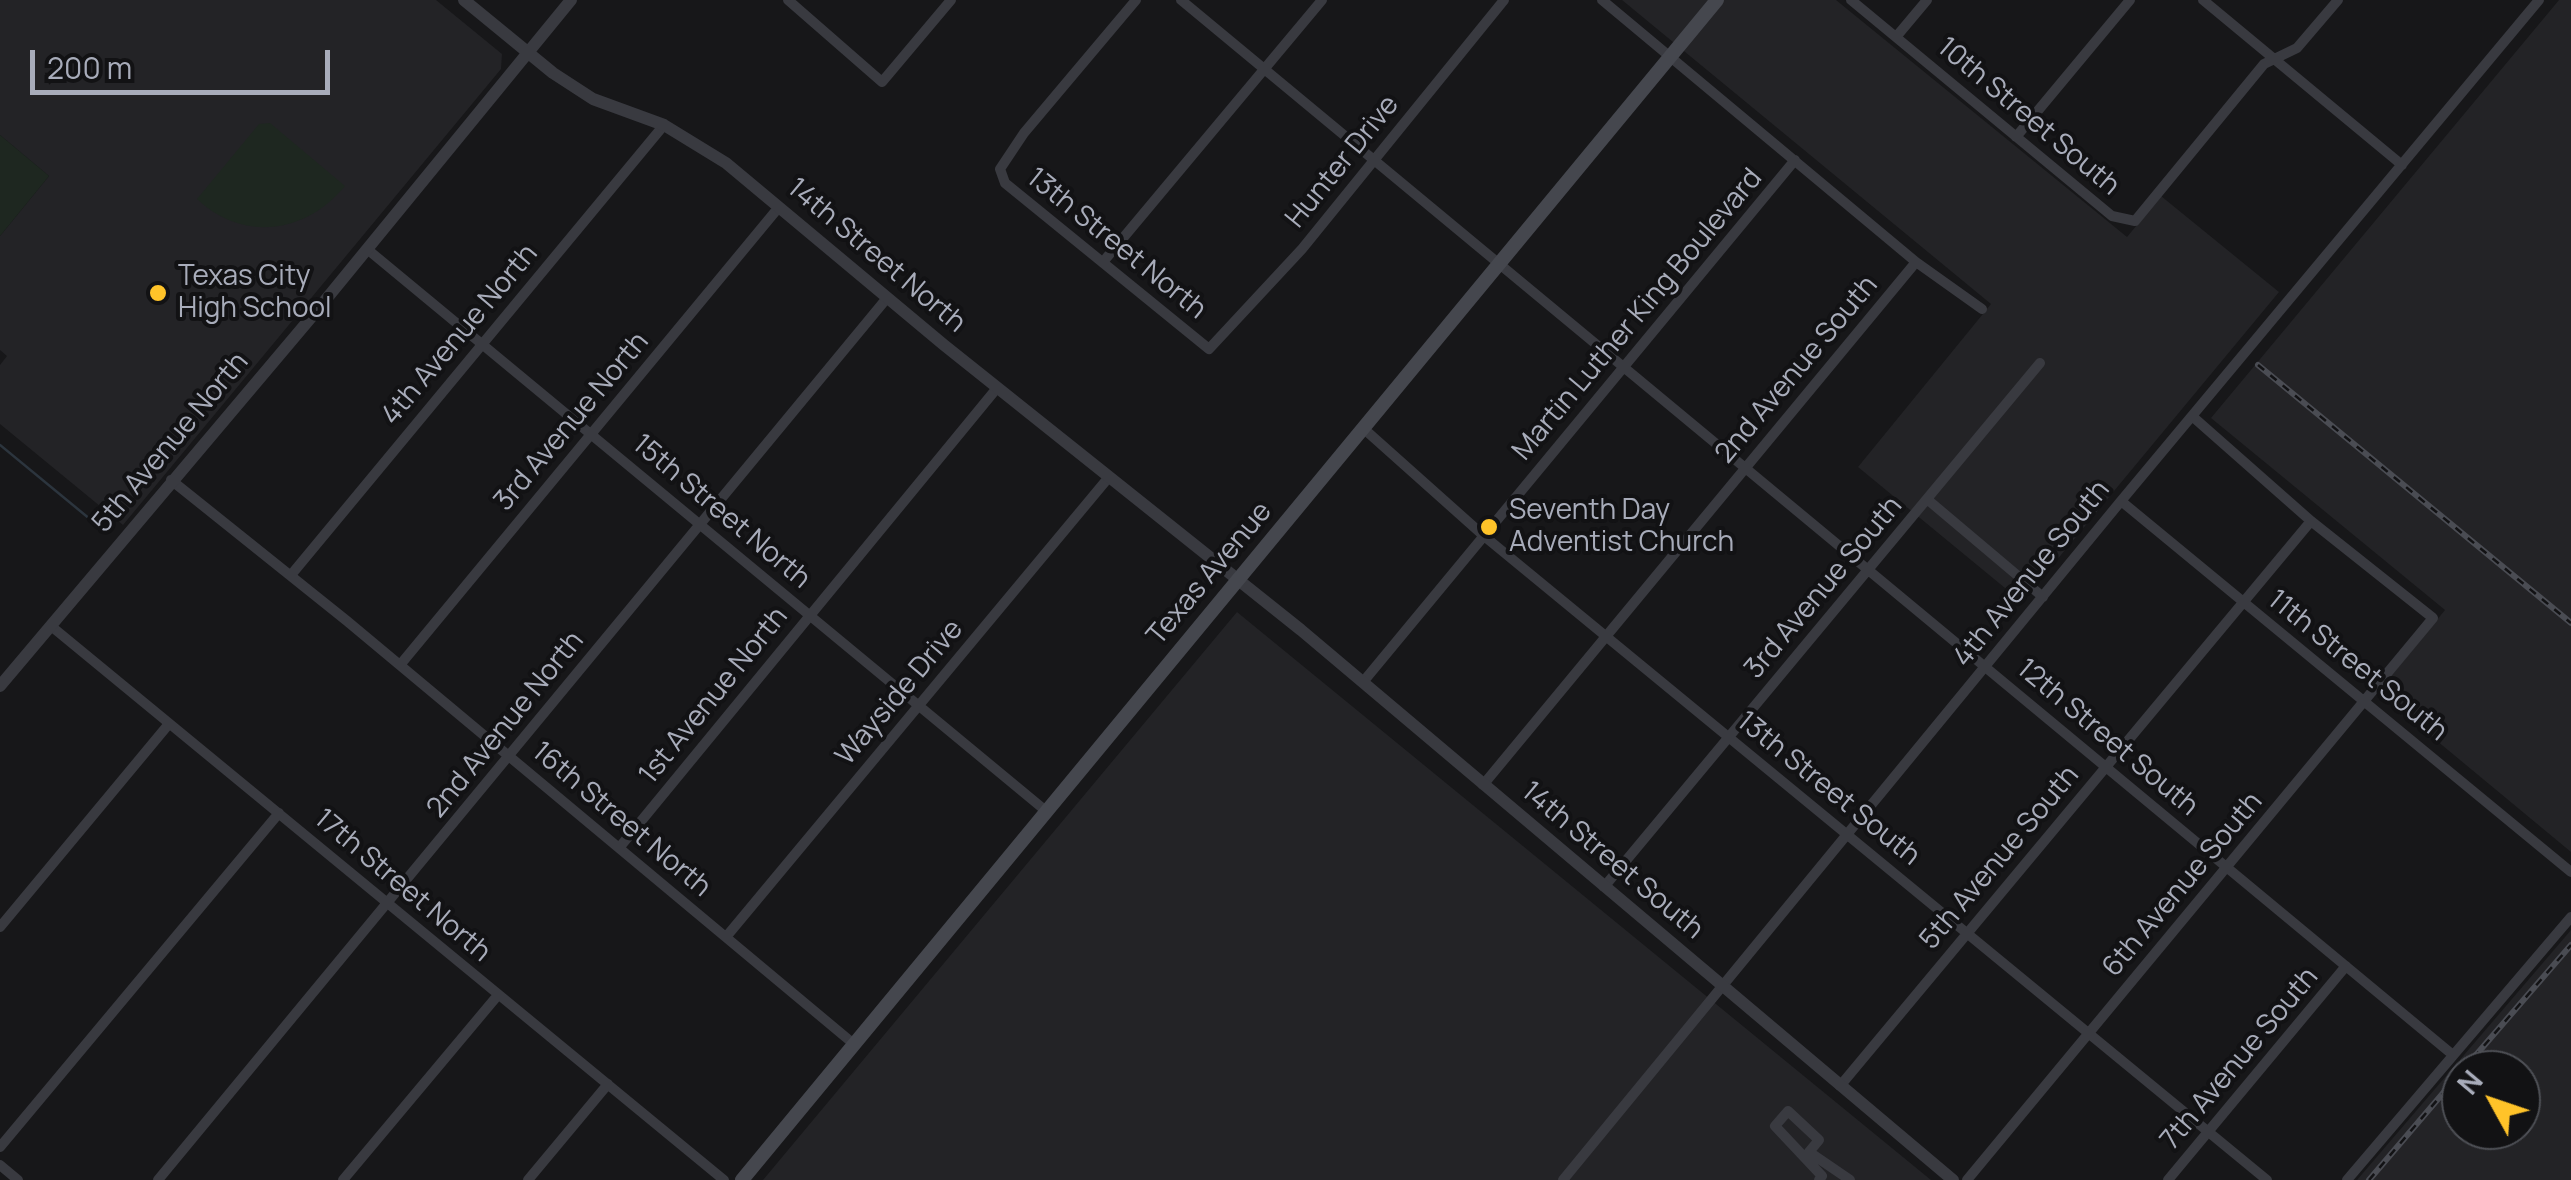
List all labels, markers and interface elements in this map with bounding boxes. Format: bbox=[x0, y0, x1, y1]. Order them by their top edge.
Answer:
scale bar bbox=[35, 30, 335, 92]
street label: 10th Street South bbox=[1930, 31, 2126, 203]
text: 200 m bbox=[47, 47, 132, 88]
street label: Hunter Drive bbox=[1279, 89, 1407, 235]
street label: 13th Street North bbox=[1019, 161, 1213, 327]
street label: Martin Luther King Boulevard bbox=[1506, 162, 1770, 468]
street label: 14th Street North bbox=[780, 172, 972, 340]
street label: 4th Avenue North bbox=[375, 238, 545, 432]
place label: Texas City High School bbox=[178, 260, 332, 326]
street label: 2nd Avenue South bbox=[1709, 269, 1885, 471]
marker: Texas City High School bbox=[147, 282, 169, 304]
street label: 3rd Avenue North bbox=[488, 326, 656, 518]
street label: 5th Avenue North bbox=[86, 346, 256, 540]
street label: 15th Street North bbox=[625, 428, 817, 596]
street label: 4th Avenue South bbox=[1947, 474, 2117, 674]
street label: 3rd Avenue South bbox=[1738, 490, 1910, 686]
place label: Seventh Day Adventist Church bbox=[1509, 494, 1734, 560]
street label: Texas Avenue bbox=[1141, 496, 1279, 652]
marker: Seventh Day Adventist Church bbox=[1478, 516, 1500, 538]
street label: 11th Street South bbox=[2260, 583, 2454, 749]
street label: 1st Avenue North bbox=[632, 601, 796, 791]
street label: Wayside Drive bbox=[829, 613, 971, 773]
street label: 2nd Avenue North bbox=[421, 625, 591, 825]
street label: 12th Street South bbox=[2009, 652, 2205, 824]
street label: 13th Street South bbox=[1730, 705, 1926, 873]
street label: 16th Street North bbox=[525, 735, 717, 905]
street label: 5th Avenue South bbox=[1913, 759, 2087, 957]
street label: 14th Street South bbox=[1514, 775, 1710, 947]
street label: 6th Avenue South bbox=[2096, 786, 2270, 984]
street label: 17th Street North bbox=[307, 802, 497, 970]
street label: 7th Avenue South bbox=[2154, 961, 2326, 1157]
north arrow bbox=[2441, 1050, 2541, 1150]
text: N bbox=[2449, 1062, 2491, 1102]

